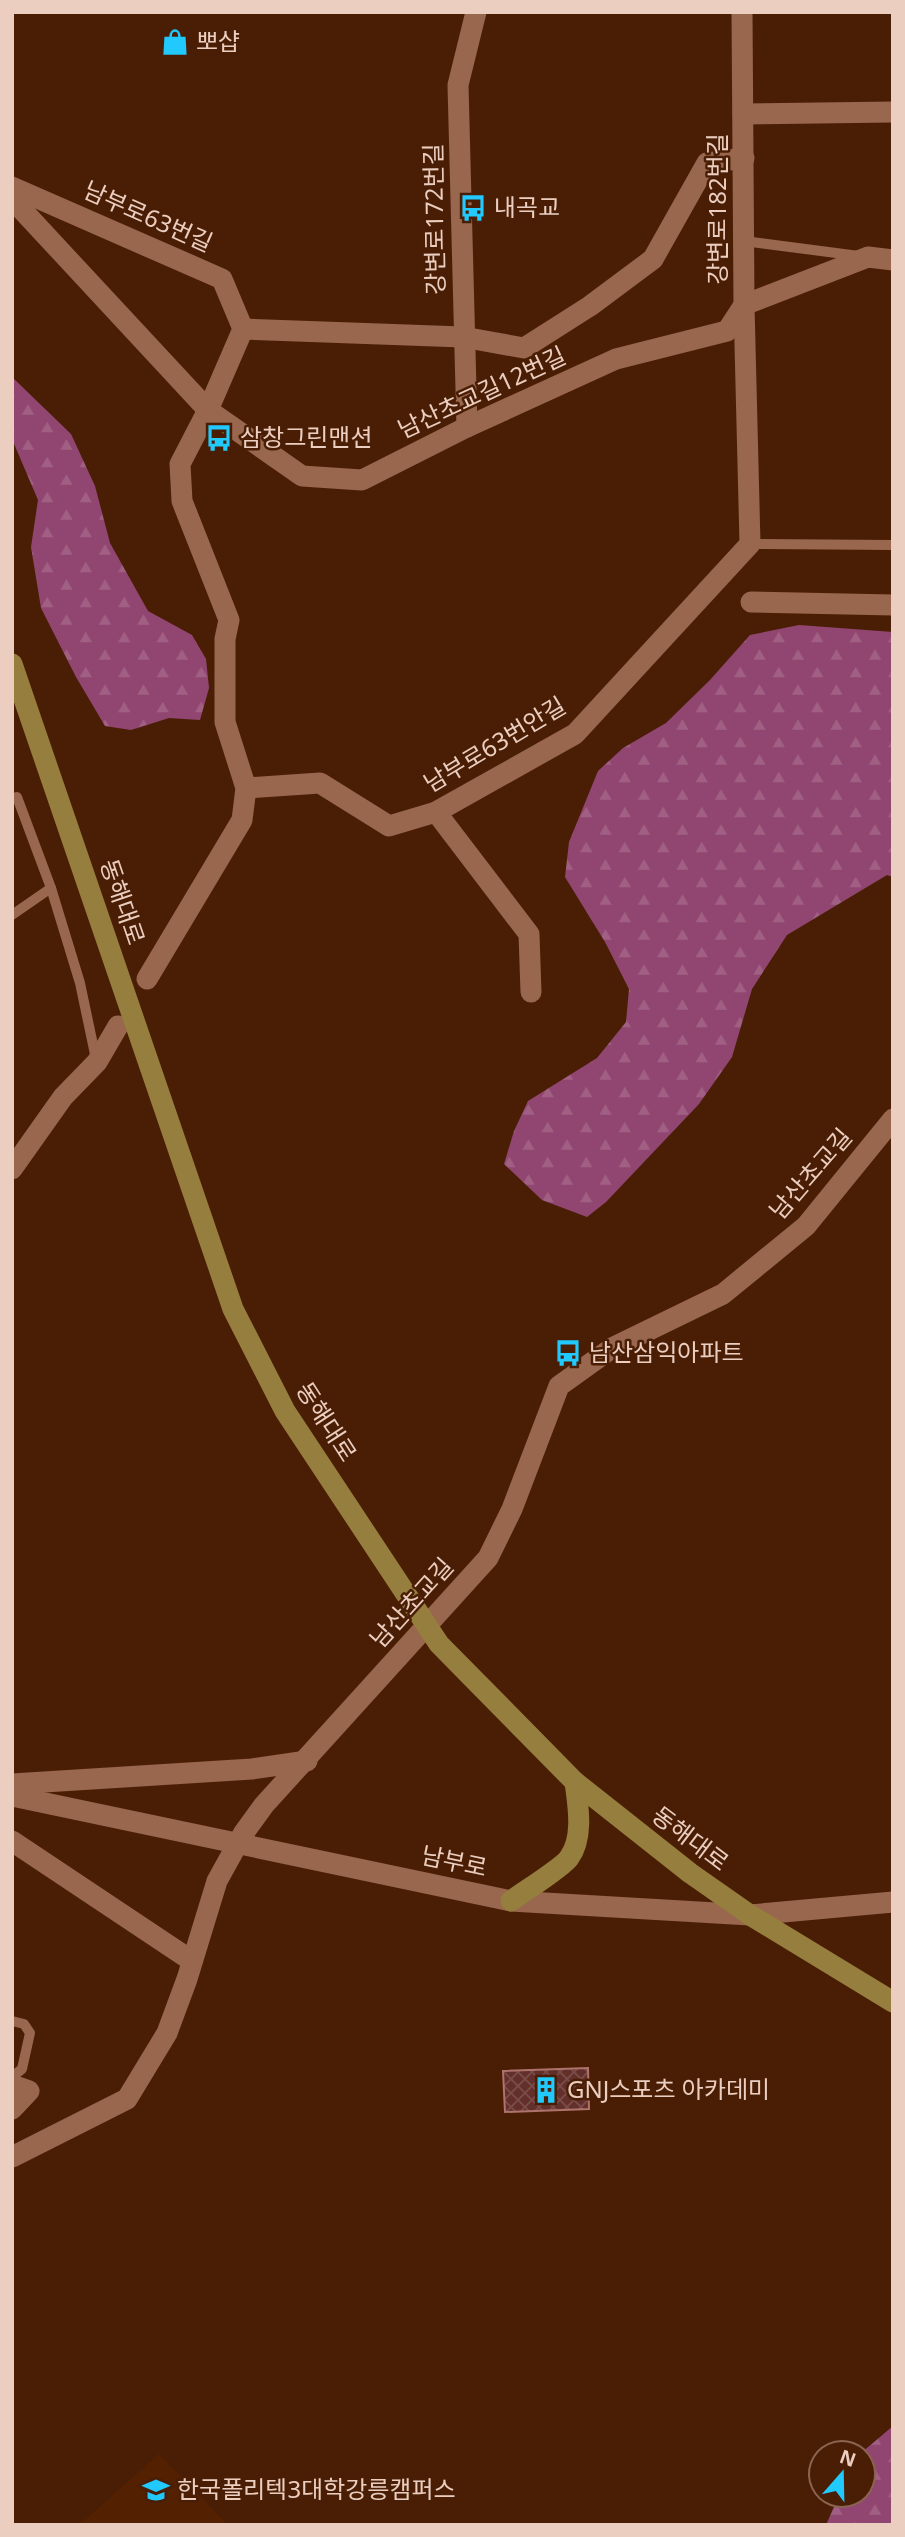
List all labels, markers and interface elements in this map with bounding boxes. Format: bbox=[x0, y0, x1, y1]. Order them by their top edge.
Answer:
place label: 뽀샵 bbox=[196, 24, 240, 57]
shop icon: 뽀샵 bbox=[160, 27, 190, 57]
street label: 강변로182번길 bbox=[700, 133, 733, 285]
street label: 강변로172번길 bbox=[416, 143, 451, 295]
street label: 남부로63번길 bbox=[79, 173, 218, 259]
place label: 내곡교 bbox=[494, 190, 560, 223]
bus stop icon: 내곡교 bbox=[458, 193, 488, 223]
street label: 남산초교길12번길 bbox=[392, 338, 571, 445]
place label: 삼창그린맨션 bbox=[240, 420, 372, 453]
bus stop icon: 삼창그린맨션 bbox=[204, 423, 234, 453]
street label: 남부로63번안길 bbox=[417, 688, 571, 799]
street label: 동해대로 bbox=[93, 854, 153, 949]
street label: 남산초교길 bbox=[761, 1121, 859, 1226]
place label: 남산삼익아파트 bbox=[589, 1335, 744, 1368]
bus stop icon: 남산삼익아파트 bbox=[553, 1338, 583, 1368]
street label: 동해대로 bbox=[289, 1375, 365, 1467]
street label: 남산초교길 bbox=[362, 1550, 460, 1654]
street label: 동해대로 bbox=[646, 1798, 736, 1878]
street label: 남부로 bbox=[418, 1838, 490, 1884]
place label: GNJ스포츠 아카데미 bbox=[567, 2072, 770, 2105]
building icon: GNJ스포츠 아카데미 bbox=[531, 2075, 561, 2105]
north arrow bbox=[807, 2439, 877, 2509]
text: N bbox=[836, 2443, 860, 2473]
place label: 한국폴리텍3대학강릉캠퍼스 bbox=[177, 2472, 456, 2505]
school or university icon: 한국폴리텍3대학강릉캠퍼스 bbox=[141, 2475, 171, 2505]

